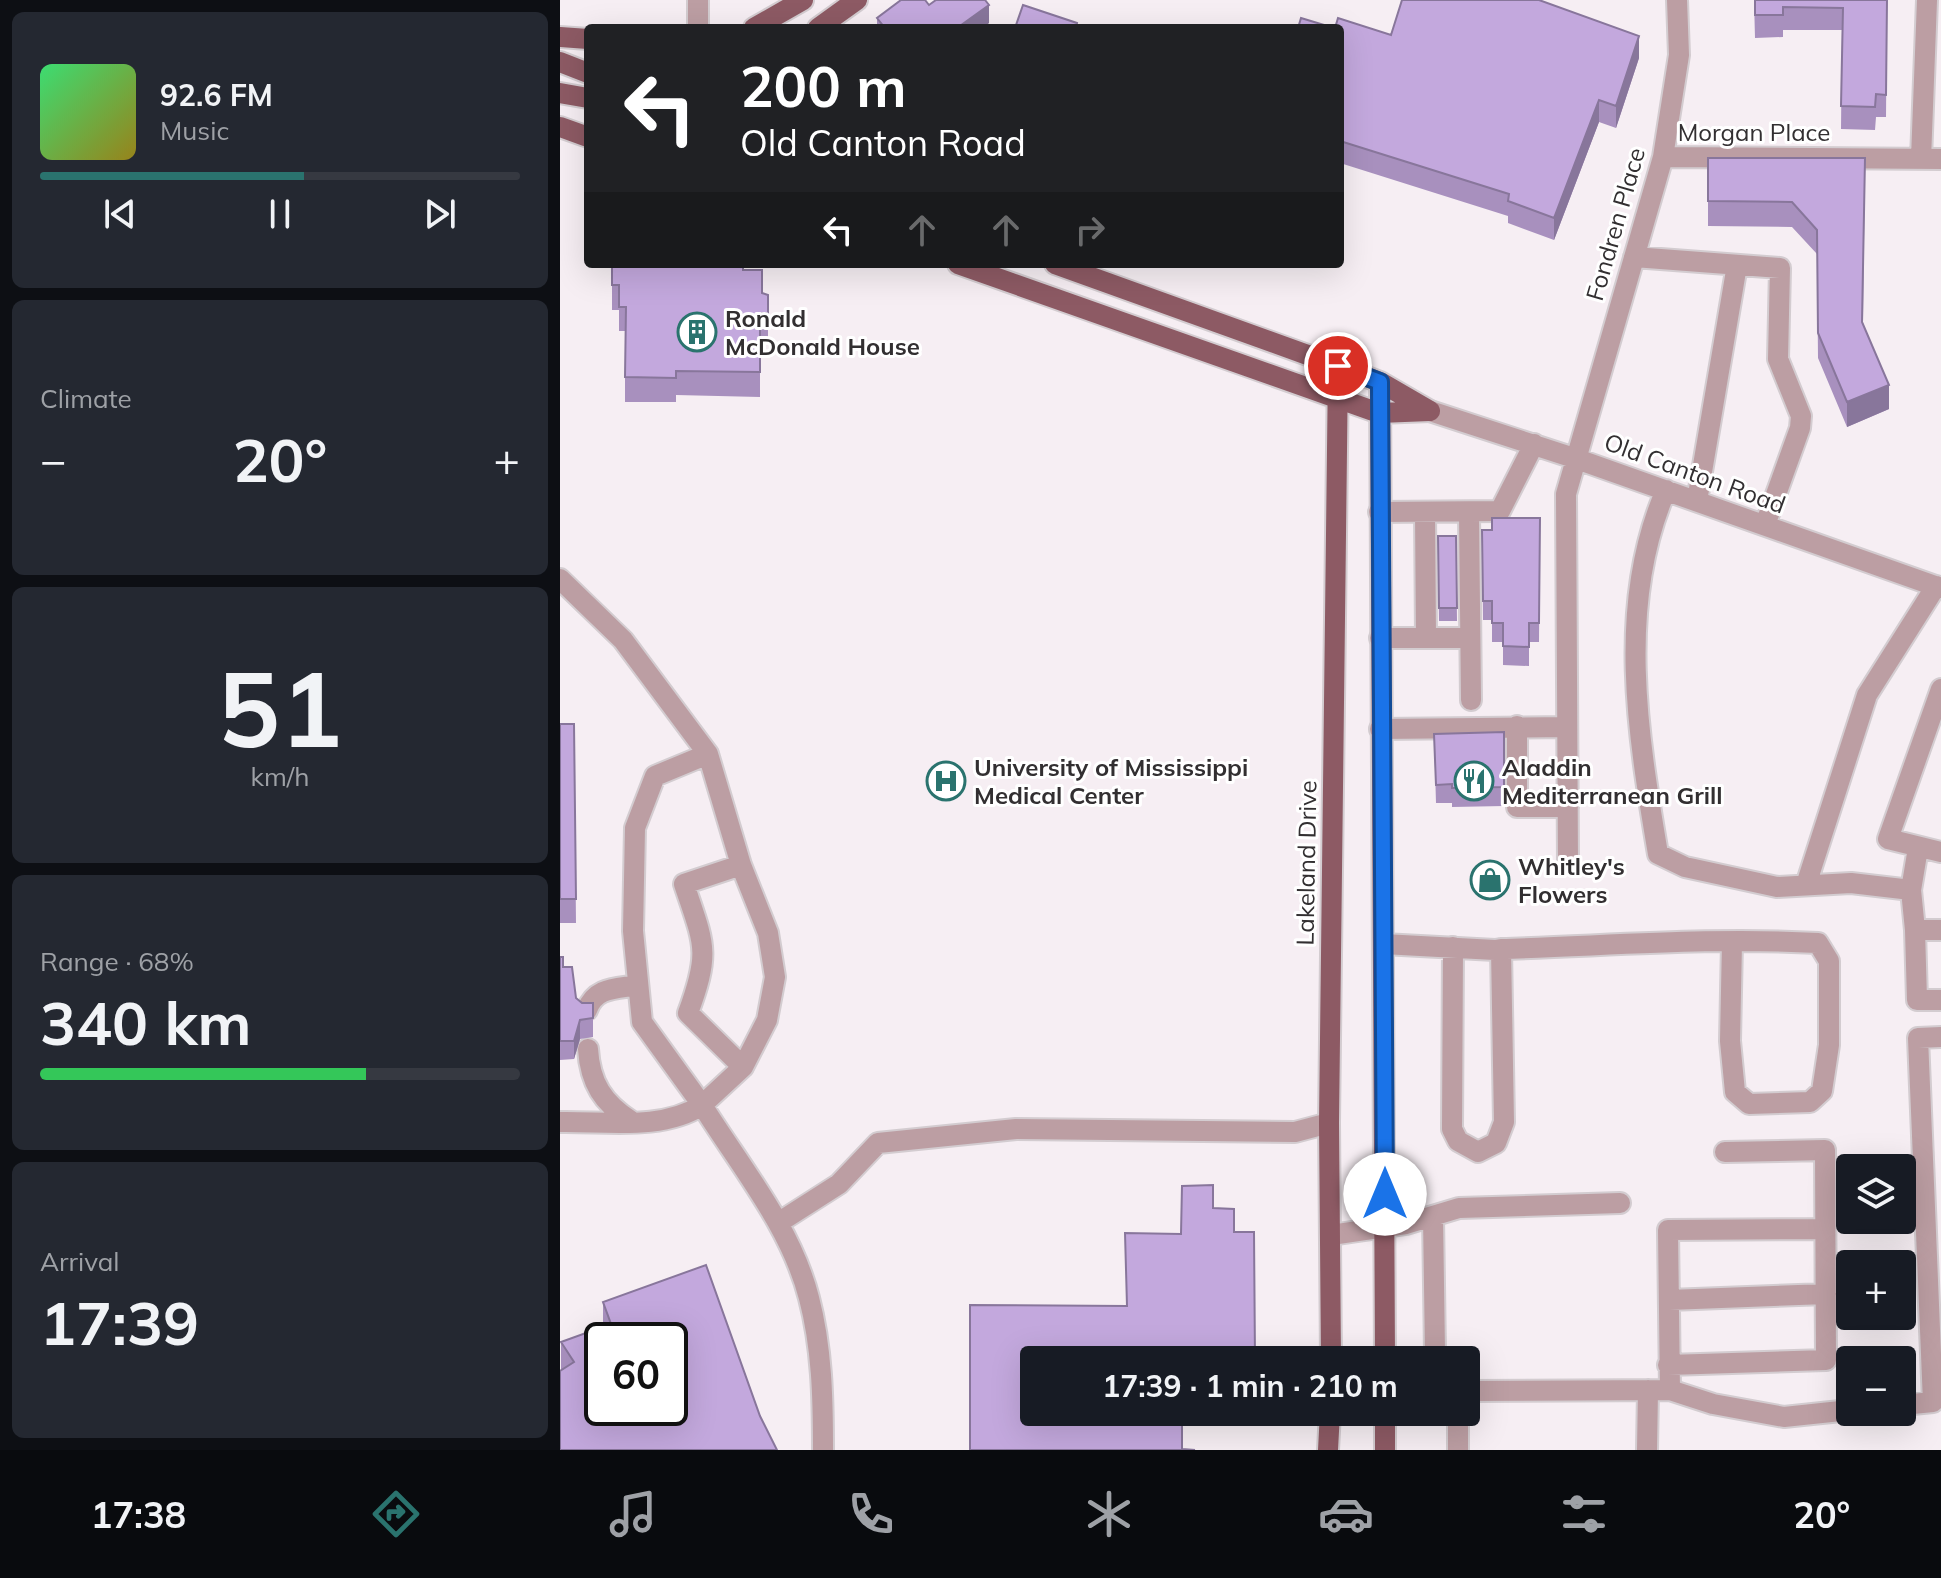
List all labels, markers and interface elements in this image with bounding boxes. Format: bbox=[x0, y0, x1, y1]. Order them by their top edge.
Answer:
text: 200 m bbox=[740, 51, 907, 121]
icon: left bbox=[608, 56, 712, 160]
text: 92.6 FM bbox=[160, 76, 273, 114]
text: Music bbox=[160, 114, 229, 147]
street label: Morgan Place bbox=[1678, 117, 1830, 147]
text: Old Canton Road bbox=[740, 120, 1026, 165]
street label: Fondren Place bbox=[1579, 144, 1651, 304]
icon: previous bbox=[98, 192, 142, 236]
icon: pause bbox=[258, 192, 302, 236]
icon: next bbox=[418, 192, 462, 236]
icon: left bbox=[816, 208, 860, 252]
icon: ahead bbox=[900, 208, 944, 252]
icon: ahead bbox=[984, 208, 1028, 252]
icon: right bbox=[1068, 208, 1112, 252]
place label: Ronald McDonald House bbox=[725, 303, 920, 361]
building icon: Ronald McDonald House bbox=[676, 311, 718, 353]
pin bbox=[1304, 332, 1372, 400]
icon: arrive bbox=[1316, 344, 1360, 388]
text: Climate bbox=[40, 382, 132, 415]
text: 20° bbox=[233, 422, 327, 497]
street label: Old Canton Road bbox=[1600, 426, 1790, 520]
text: − bbox=[40, 432, 66, 487]
text: + bbox=[494, 432, 520, 487]
text: 51 bbox=[218, 642, 342, 773]
place label: University of Mississippi Medical Center bbox=[974, 752, 1248, 810]
place label: Aladdin Mediterranean Grill bbox=[1502, 752, 1722, 810]
text: km/h bbox=[251, 760, 309, 793]
hospital icon: University of Mississippi Medical Center bbox=[925, 760, 967, 802]
restaurant icon: Aladdin Mediterranean Grill bbox=[1453, 760, 1495, 802]
street label: Lakeland Drive bbox=[1290, 780, 1322, 946]
place label: Whitley's Flowers bbox=[1518, 851, 1625, 909]
shop icon: Whitley's Flowers bbox=[1469, 859, 1511, 901]
text: Range · 68% bbox=[40, 945, 194, 978]
text: 340 km bbox=[40, 985, 252, 1060]
position arrow bbox=[1343, 1152, 1427, 1236]
map controls bbox=[1836, 1154, 1916, 1426]
button: layers bbox=[1836, 1154, 1916, 1234]
text: Arrival bbox=[40, 1245, 120, 1278]
button: + bbox=[1836, 1250, 1916, 1330]
text: 17:39 bbox=[40, 1285, 199, 1360]
speed limit sign: 60 bbox=[584, 1322, 688, 1426]
button: − bbox=[1836, 1346, 1916, 1426]
text: 17:39 · 1 min · 210 m bbox=[1102, 1367, 1398, 1405]
icon: directions bbox=[368, 1486, 424, 1542]
icon: music bbox=[605, 1486, 661, 1542]
icon: phone bbox=[843, 1486, 899, 1542]
icon: climate bbox=[1081, 1486, 1137, 1542]
icon: car bbox=[1318, 1486, 1374, 1542]
icon: filters bbox=[1556, 1486, 1612, 1542]
text: 17:38 bbox=[91, 1492, 186, 1537]
text: 20° bbox=[1793, 1492, 1850, 1537]

